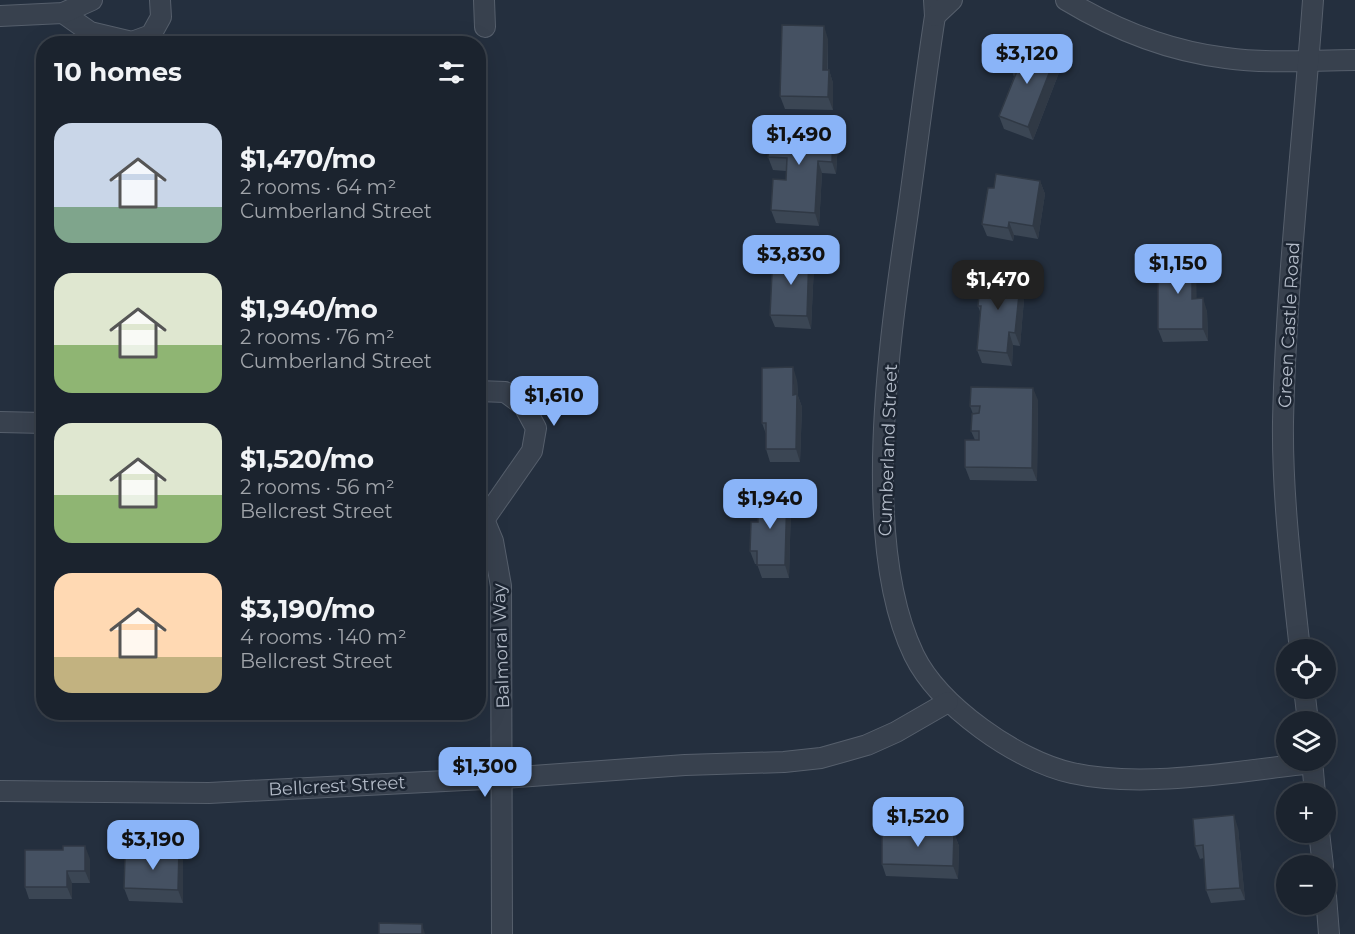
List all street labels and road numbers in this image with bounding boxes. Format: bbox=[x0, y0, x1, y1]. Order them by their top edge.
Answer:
street label: Green Castle Road bbox=[1274, 241, 1304, 409]
street label: Cumberland Street bbox=[874, 363, 902, 537]
street label: Balmoral Way bbox=[488, 583, 514, 709]
street label: Bellcrest Street bbox=[268, 771, 406, 801]

